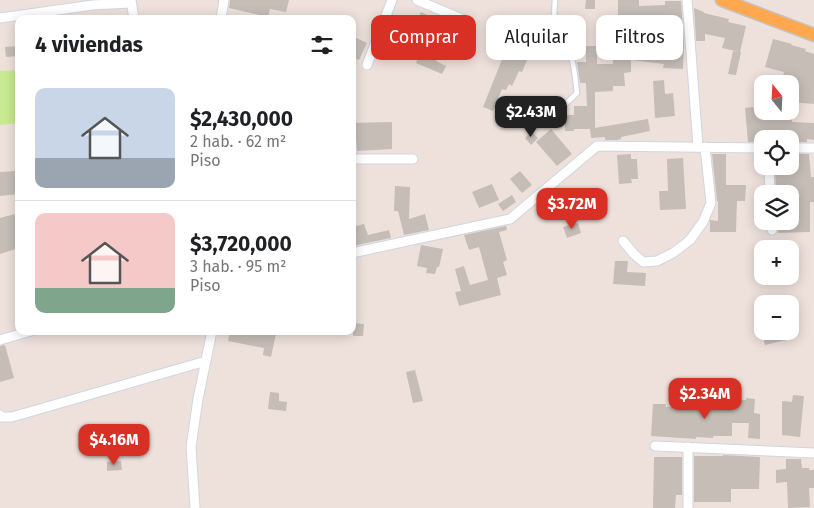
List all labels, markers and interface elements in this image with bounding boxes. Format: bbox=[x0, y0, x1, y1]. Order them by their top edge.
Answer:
chip: Comprar bbox=[371, 15, 476, 60]
chip: Alquilar bbox=[486, 15, 586, 60]
chip: Filtros bbox=[596, 15, 683, 60]
icon: filters bbox=[308, 31, 336, 59]
text: 4 viviendas bbox=[35, 32, 143, 58]
north arrow bbox=[754, 75, 799, 120]
map controls bbox=[754, 75, 799, 340]
pin: $2.43M bbox=[490, 96, 572, 138]
text: $2.43M bbox=[506, 102, 556, 121]
text: $2,430,000 bbox=[190, 106, 293, 132]
icon: home bbox=[75, 108, 135, 168]
button: locate bbox=[754, 130, 799, 175]
text: 2 hab. · 62 m² bbox=[190, 132, 286, 151]
text: Piso bbox=[190, 151, 221, 170]
button: layers bbox=[754, 185, 799, 230]
pin: $3.72M bbox=[531, 188, 613, 230]
text: $3.72M bbox=[547, 194, 597, 213]
text: $3,720,000 bbox=[190, 231, 292, 257]
icon: home bbox=[75, 233, 135, 293]
button: + bbox=[754, 240, 799, 285]
text: 3 hab. · 95 m² bbox=[190, 257, 287, 276]
text: Piso bbox=[190, 276, 221, 295]
button: − bbox=[754, 295, 799, 340]
pin: $2.34M bbox=[664, 378, 746, 420]
text: $2.34M bbox=[680, 384, 730, 403]
pin: $4.16M bbox=[73, 424, 155, 466]
text: $4.16M bbox=[89, 430, 139, 449]

